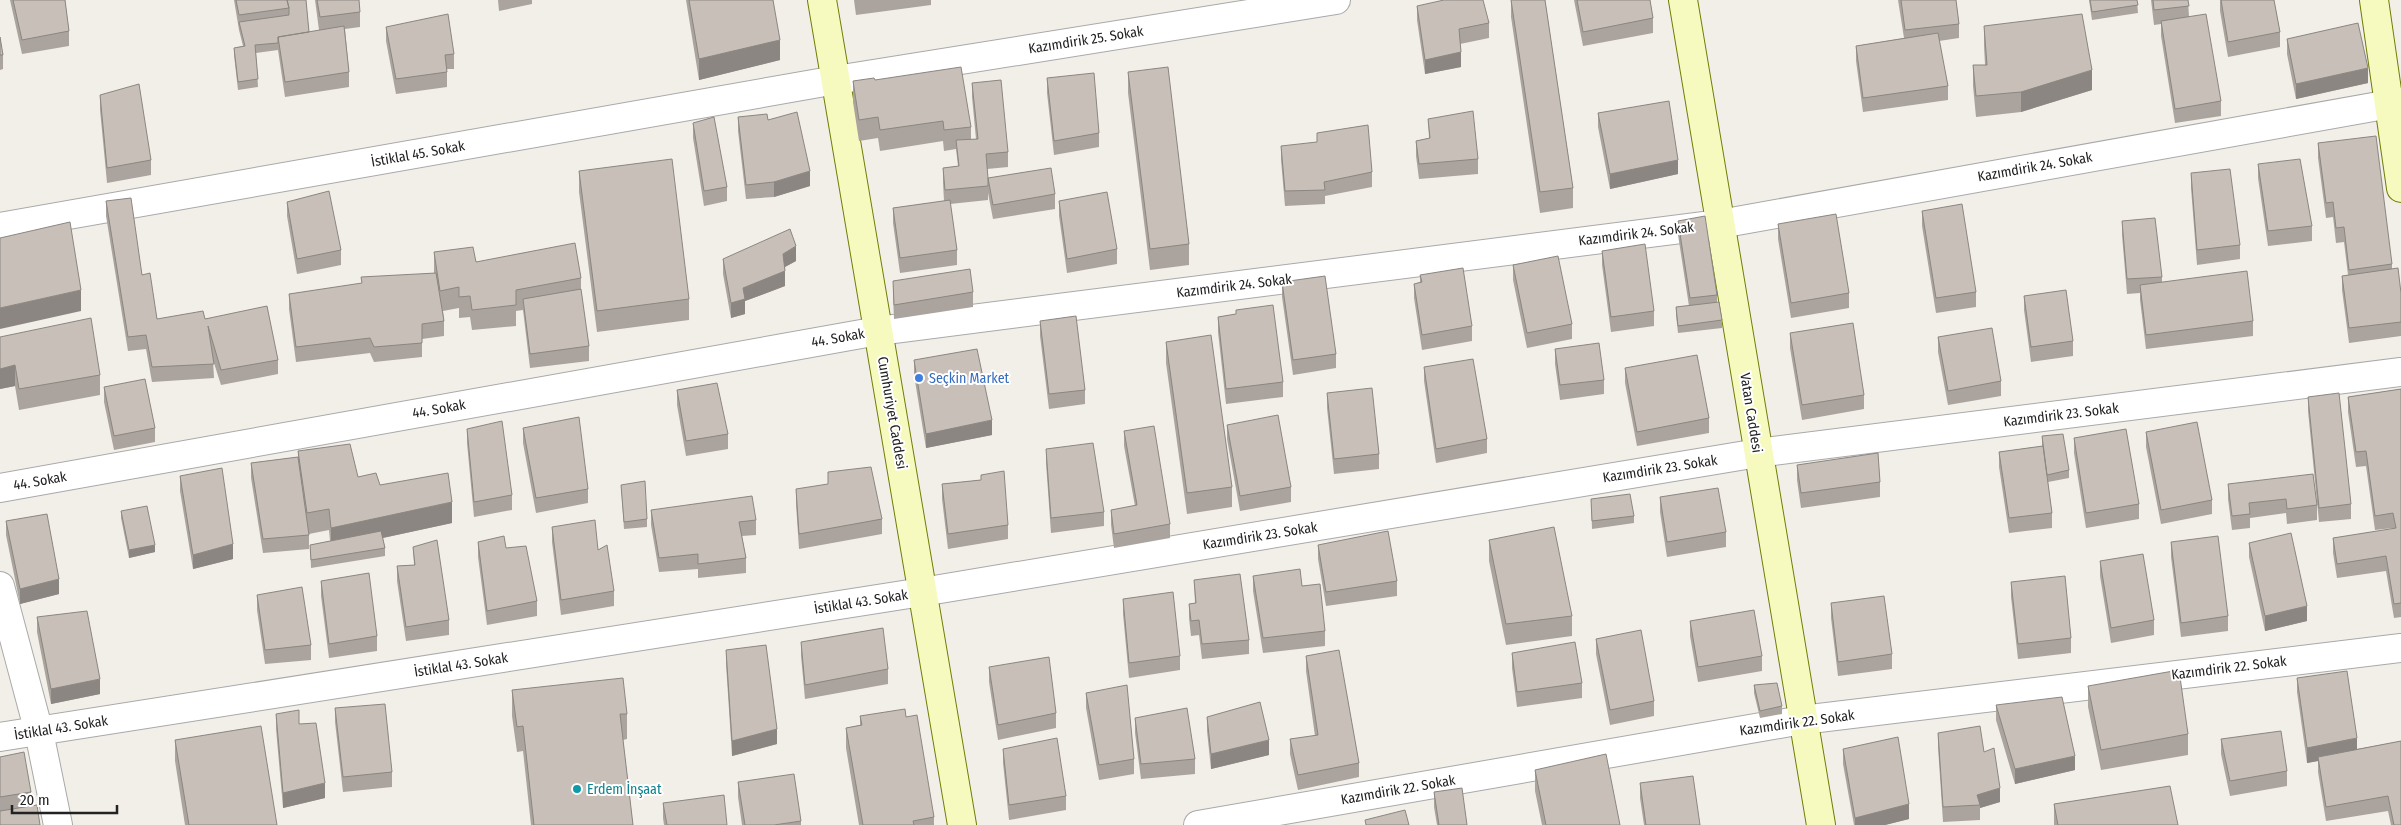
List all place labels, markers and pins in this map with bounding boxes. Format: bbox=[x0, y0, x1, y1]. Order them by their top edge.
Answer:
place label: Seçkin Market bbox=[929, 370, 1010, 387]
marker: Seçkin Market bbox=[913, 372, 925, 384]
place label: Erdem İnşaat bbox=[587, 781, 662, 798]
marker: Erdem İnşaat bbox=[571, 783, 583, 795]

